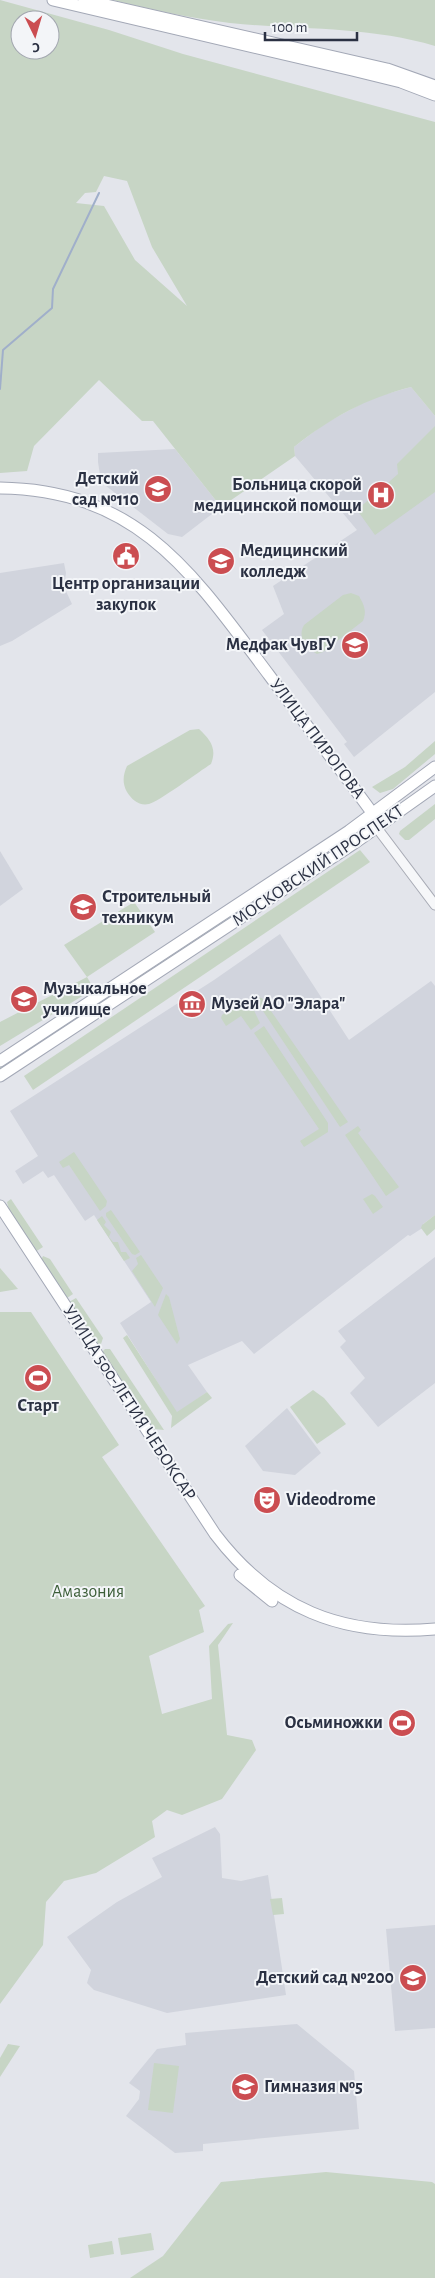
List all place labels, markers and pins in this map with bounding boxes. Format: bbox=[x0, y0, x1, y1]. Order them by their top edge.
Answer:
place label: Детский сад №110 bbox=[72, 470, 139, 509]
school or university icon: Детский сад №110 bbox=[143, 474, 173, 504]
place label: Больница скорой медицинской помощи bbox=[194, 476, 362, 515]
hospital icon: Больница скорой медицинской помощи bbox=[366, 480, 396, 510]
public building icon: Центр организации закупок bbox=[111, 541, 141, 571]
place label: Медицинский колледж bbox=[240, 542, 348, 581]
school or university icon: Медицинский колледж bbox=[206, 546, 236, 576]
place label: Центр организации закупок bbox=[52, 575, 200, 614]
school or university icon: Медфак ЧувГУ bbox=[340, 630, 370, 660]
place label: Медфак ЧувГУ bbox=[226, 636, 336, 654]
place label: Строительный техникум bbox=[101, 888, 211, 927]
school or university icon: Строительный техникум bbox=[68, 892, 98, 922]
place label: Музыкальное училище bbox=[42, 980, 147, 1019]
school or university icon: Музыкальное училище bbox=[9, 984, 39, 1014]
museum icon: Музей АО "Элара" bbox=[177, 989, 207, 1019]
place label: Музей АО "Элара" bbox=[211, 995, 345, 1013]
sports icon: Старт bbox=[23, 1363, 53, 1393]
place label: Старт bbox=[17, 1397, 60, 1415]
theatre icon: Videodrome bbox=[252, 1485, 282, 1515]
place label: Videodrome bbox=[286, 1491, 376, 1509]
sports icon: Осьминожки bbox=[387, 1708, 417, 1738]
place label: Осьминожки bbox=[285, 1714, 383, 1732]
school or university icon: Детский сад №200 bbox=[398, 1963, 428, 1993]
place label: Детский сад №200 bbox=[256, 1969, 394, 1987]
school or university icon: Гимназия №5 bbox=[230, 2072, 260, 2102]
place label: Гимназия №5 bbox=[264, 2078, 363, 2096]

